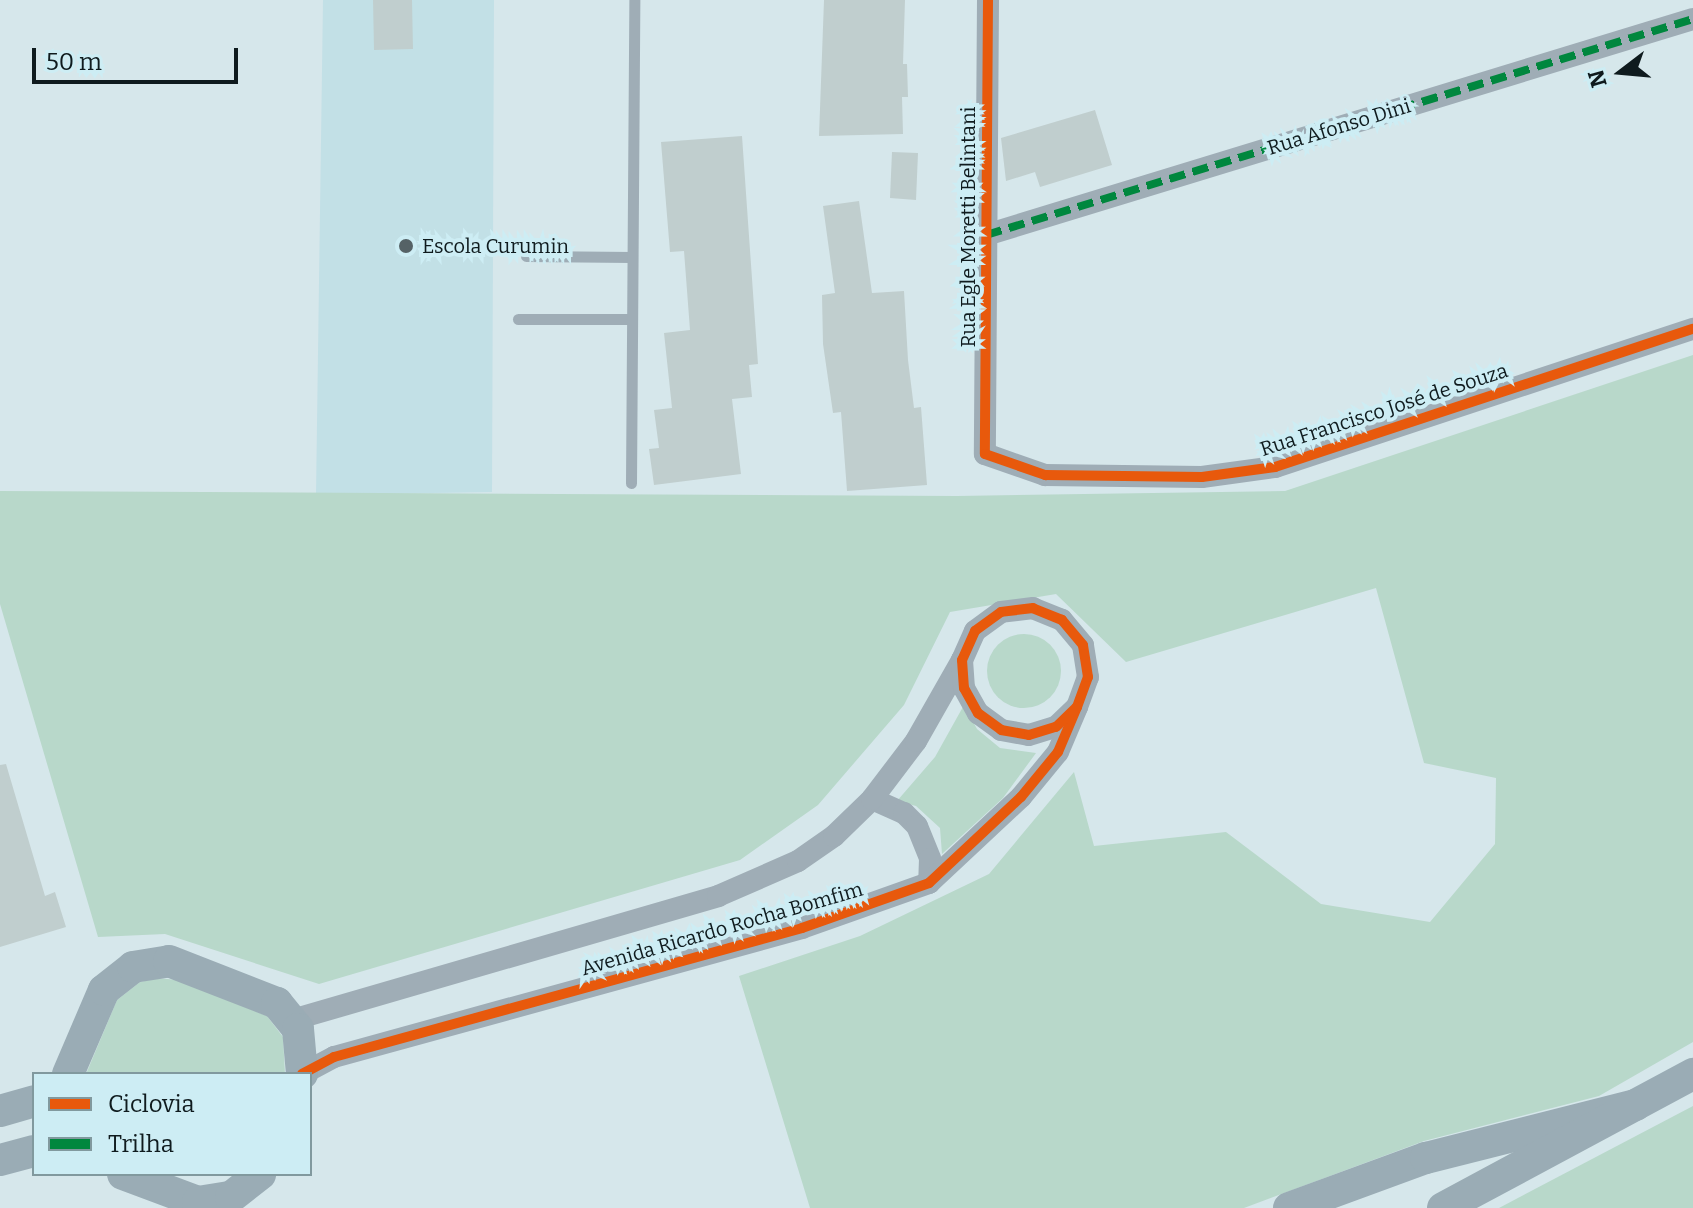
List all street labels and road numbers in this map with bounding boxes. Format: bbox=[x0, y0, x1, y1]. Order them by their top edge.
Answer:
street label: Rua Afonso Dini bbox=[1264, 94, 1414, 160]
street label: Rua Egle Moretti Belintani bbox=[956, 106, 980, 348]
street label: Rua Francisco José de Souza bbox=[1257, 359, 1511, 461]
street label: Avenida Ricardo Rocha Bomfim bbox=[578, 877, 866, 981]

